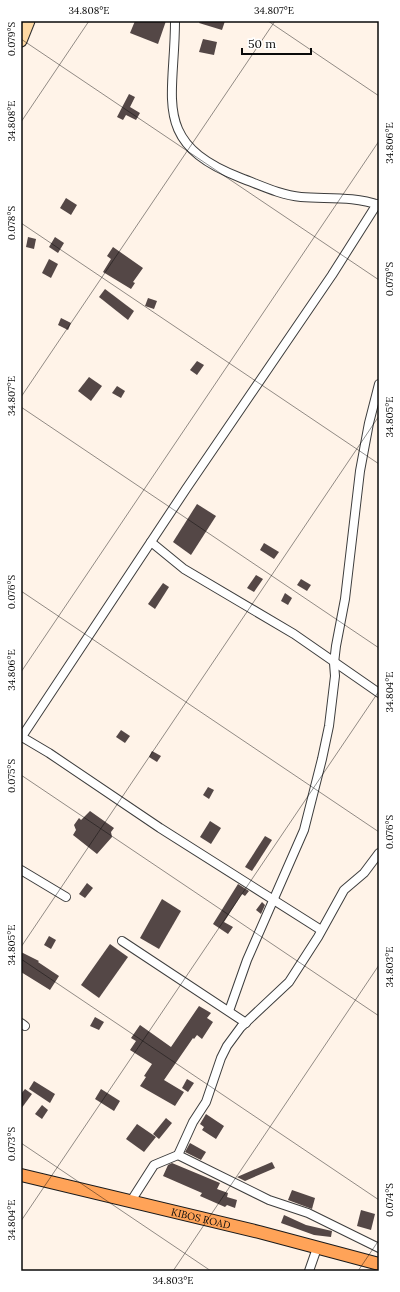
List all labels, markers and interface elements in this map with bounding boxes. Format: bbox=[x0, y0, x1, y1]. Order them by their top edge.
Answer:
text: 34.808°E bbox=[68, 4, 110, 17]
text: 34.807°E bbox=[254, 4, 294, 17]
text: 0.079°S bbox=[5, 21, 18, 56]
scale bar bbox=[242, 30, 311, 56]
text: 50 m bbox=[248, 36, 276, 51]
text: 34.808°E bbox=[5, 100, 18, 142]
text: 34.806°E bbox=[383, 122, 396, 164]
text: 0.078°S bbox=[5, 206, 18, 240]
text: 0.079°S bbox=[383, 261, 396, 296]
text: 34.807°E bbox=[5, 376, 18, 416]
text: 34.805°E bbox=[383, 397, 396, 438]
text: 0.076°S bbox=[5, 574, 18, 609]
text: 34.806°E bbox=[5, 649, 18, 691]
text: 34.804°E bbox=[383, 672, 396, 712]
text: 0.075°S bbox=[5, 759, 18, 793]
text: 0.076°S bbox=[383, 814, 396, 849]
text: 34.805°E bbox=[5, 925, 18, 966]
text: 34.803°E bbox=[383, 946, 396, 988]
text: 0.073°S bbox=[5, 1127, 18, 1161]
text: 0.074°S bbox=[383, 1183, 396, 1217]
text: 34.804°E bbox=[5, 1200, 18, 1240]
street label: KIBOS ROAD bbox=[170, 1205, 232, 1231]
text: 34.803°E bbox=[152, 1274, 194, 1287]

